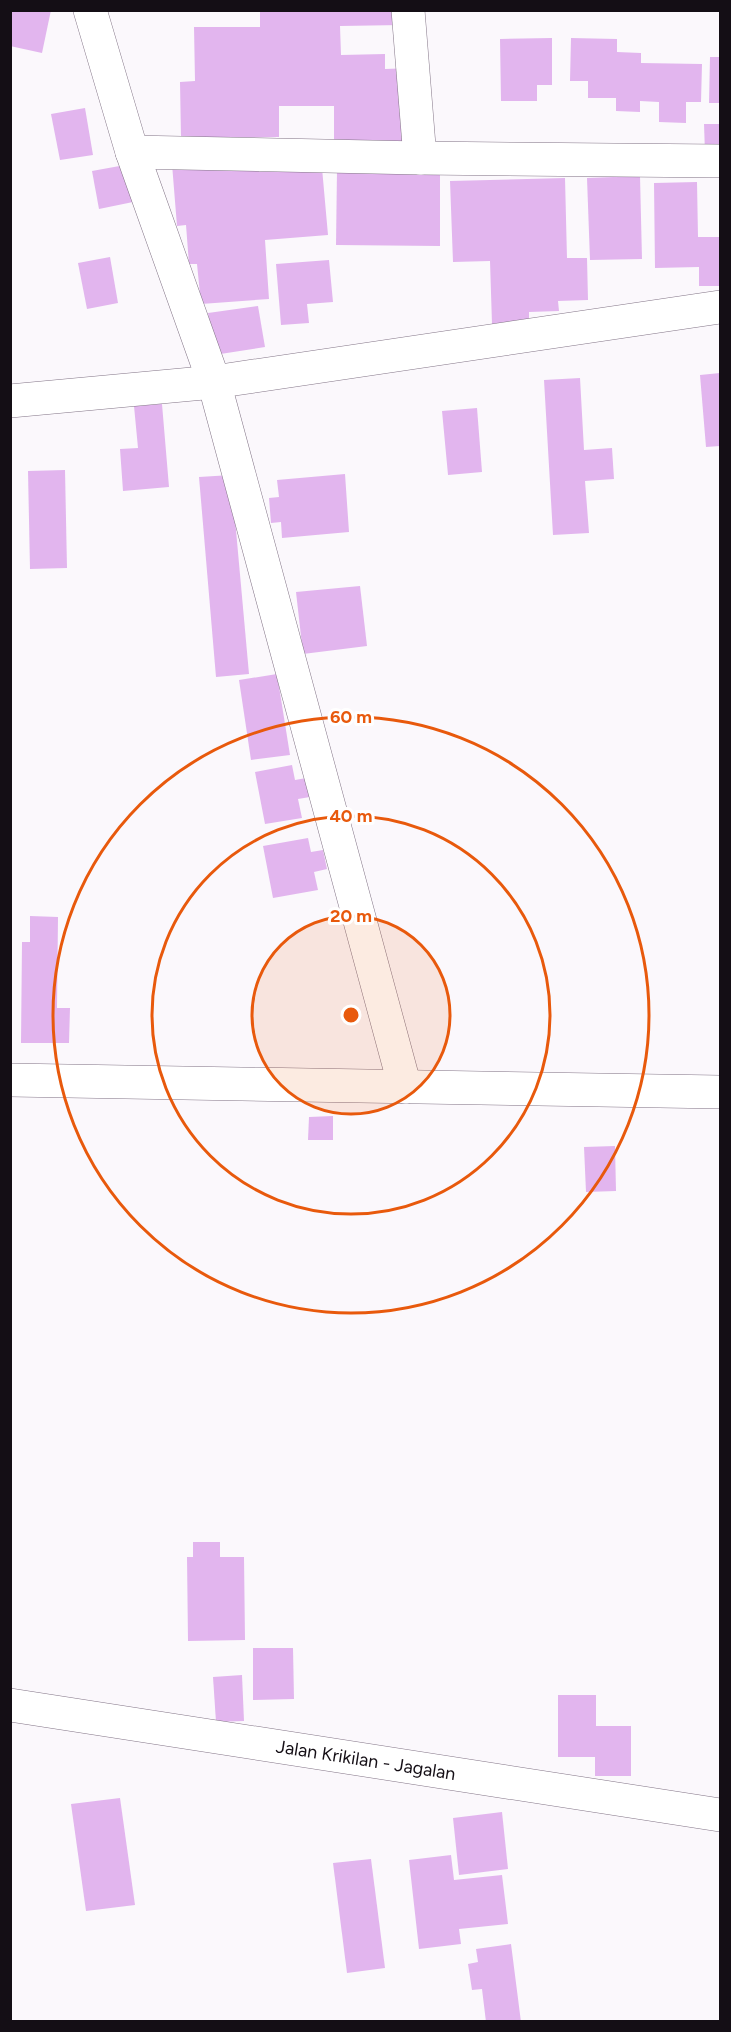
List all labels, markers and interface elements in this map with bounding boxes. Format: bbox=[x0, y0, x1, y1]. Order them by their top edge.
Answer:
text: 60 m bbox=[330, 706, 372, 728]
text: 40 m bbox=[329, 805, 373, 827]
text: 20 m bbox=[330, 905, 372, 927]
centre of rings bbox=[341, 1005, 361, 1025]
street label: Jalan Krikilan - Jagalan bbox=[274, 1735, 457, 1785]

